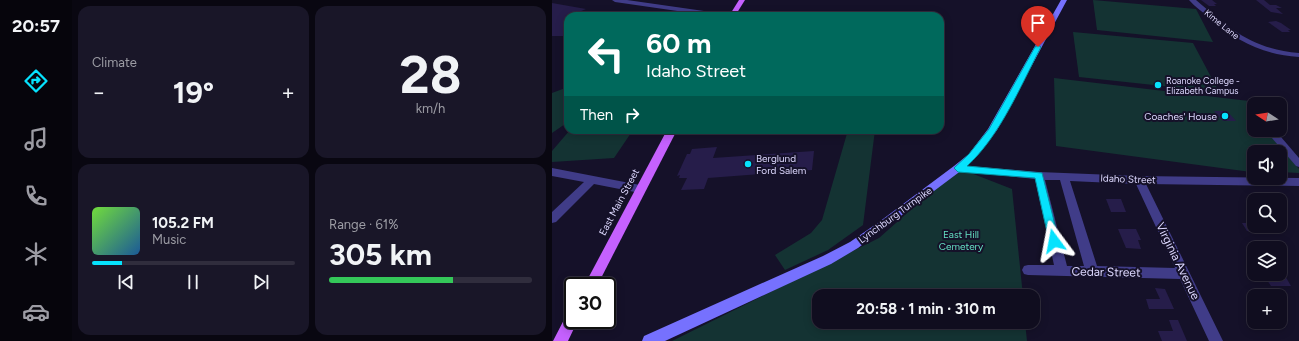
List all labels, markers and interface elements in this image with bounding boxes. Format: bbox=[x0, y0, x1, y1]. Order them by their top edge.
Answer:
pin bbox=[1021, 6, 1055, 47]
street label: Kime Lane bbox=[1202, 7, 1242, 41]
icon: arrive bbox=[1027, 12, 1049, 34]
text: 20:57 bbox=[12, 15, 60, 37]
text: 60 m bbox=[646, 26, 711, 60]
icon: left bbox=[580, 28, 632, 80]
text: 28 bbox=[400, 44, 461, 106]
text: Climate bbox=[92, 55, 137, 70]
text: Idaho Street bbox=[646, 60, 746, 82]
icon: directions bbox=[22, 67, 50, 95]
text: 19° bbox=[173, 74, 214, 111]
place label: Roanoke College - Elizabeth Campus bbox=[1166, 75, 1240, 96]
text: − bbox=[92, 79, 106, 106]
text: + bbox=[281, 79, 295, 106]
marker: Roanoke College - Elizabeth Campus bbox=[1153, 80, 1163, 90]
north arrow bbox=[1247, 97, 1287, 137]
map controls bbox=[1247, 97, 1287, 329]
text: km/h bbox=[416, 101, 445, 116]
icon: right bbox=[621, 104, 643, 126]
text: Then bbox=[580, 106, 613, 124]
place label: Coaches' House bbox=[1144, 110, 1218, 123]
marker: Coaches' House bbox=[1220, 111, 1230, 121]
icon: music bbox=[22, 125, 50, 153]
button: sound bbox=[1247, 145, 1287, 185]
place label: Berglund Ford Salem bbox=[756, 152, 806, 177]
marker: Berglund Ford Salem bbox=[743, 159, 753, 169]
street label: East Main Street bbox=[596, 166, 642, 238]
street label: Idaho Street bbox=[1100, 172, 1156, 186]
icon: phone bbox=[22, 182, 50, 210]
street label: Lynchburg Turnpike bbox=[856, 184, 935, 246]
button: search bbox=[1247, 193, 1287, 233]
text: 105.2 FM bbox=[152, 214, 214, 232]
text: Range · 61% bbox=[329, 217, 398, 232]
position arrow bbox=[1033, 220, 1075, 262]
street label: Virginia Avenue bbox=[1153, 220, 1203, 302]
park label: East Hill Cemetery bbox=[939, 228, 984, 253]
text: Music bbox=[152, 232, 186, 247]
text: 305 km bbox=[329, 236, 432, 273]
icon: climate bbox=[22, 240, 50, 268]
button: layers bbox=[1247, 241, 1287, 281]
street label: Cedar Street bbox=[1071, 264, 1141, 280]
icon: previous bbox=[115, 271, 137, 293]
icon: pause bbox=[182, 271, 204, 293]
icon: next bbox=[250, 271, 272, 293]
speed limit sign: 30 bbox=[564, 277, 616, 329]
button: + bbox=[1247, 289, 1287, 329]
icon: car bbox=[22, 298, 50, 326]
text: 20:58 · 1 min · 310 m bbox=[856, 300, 996, 318]

